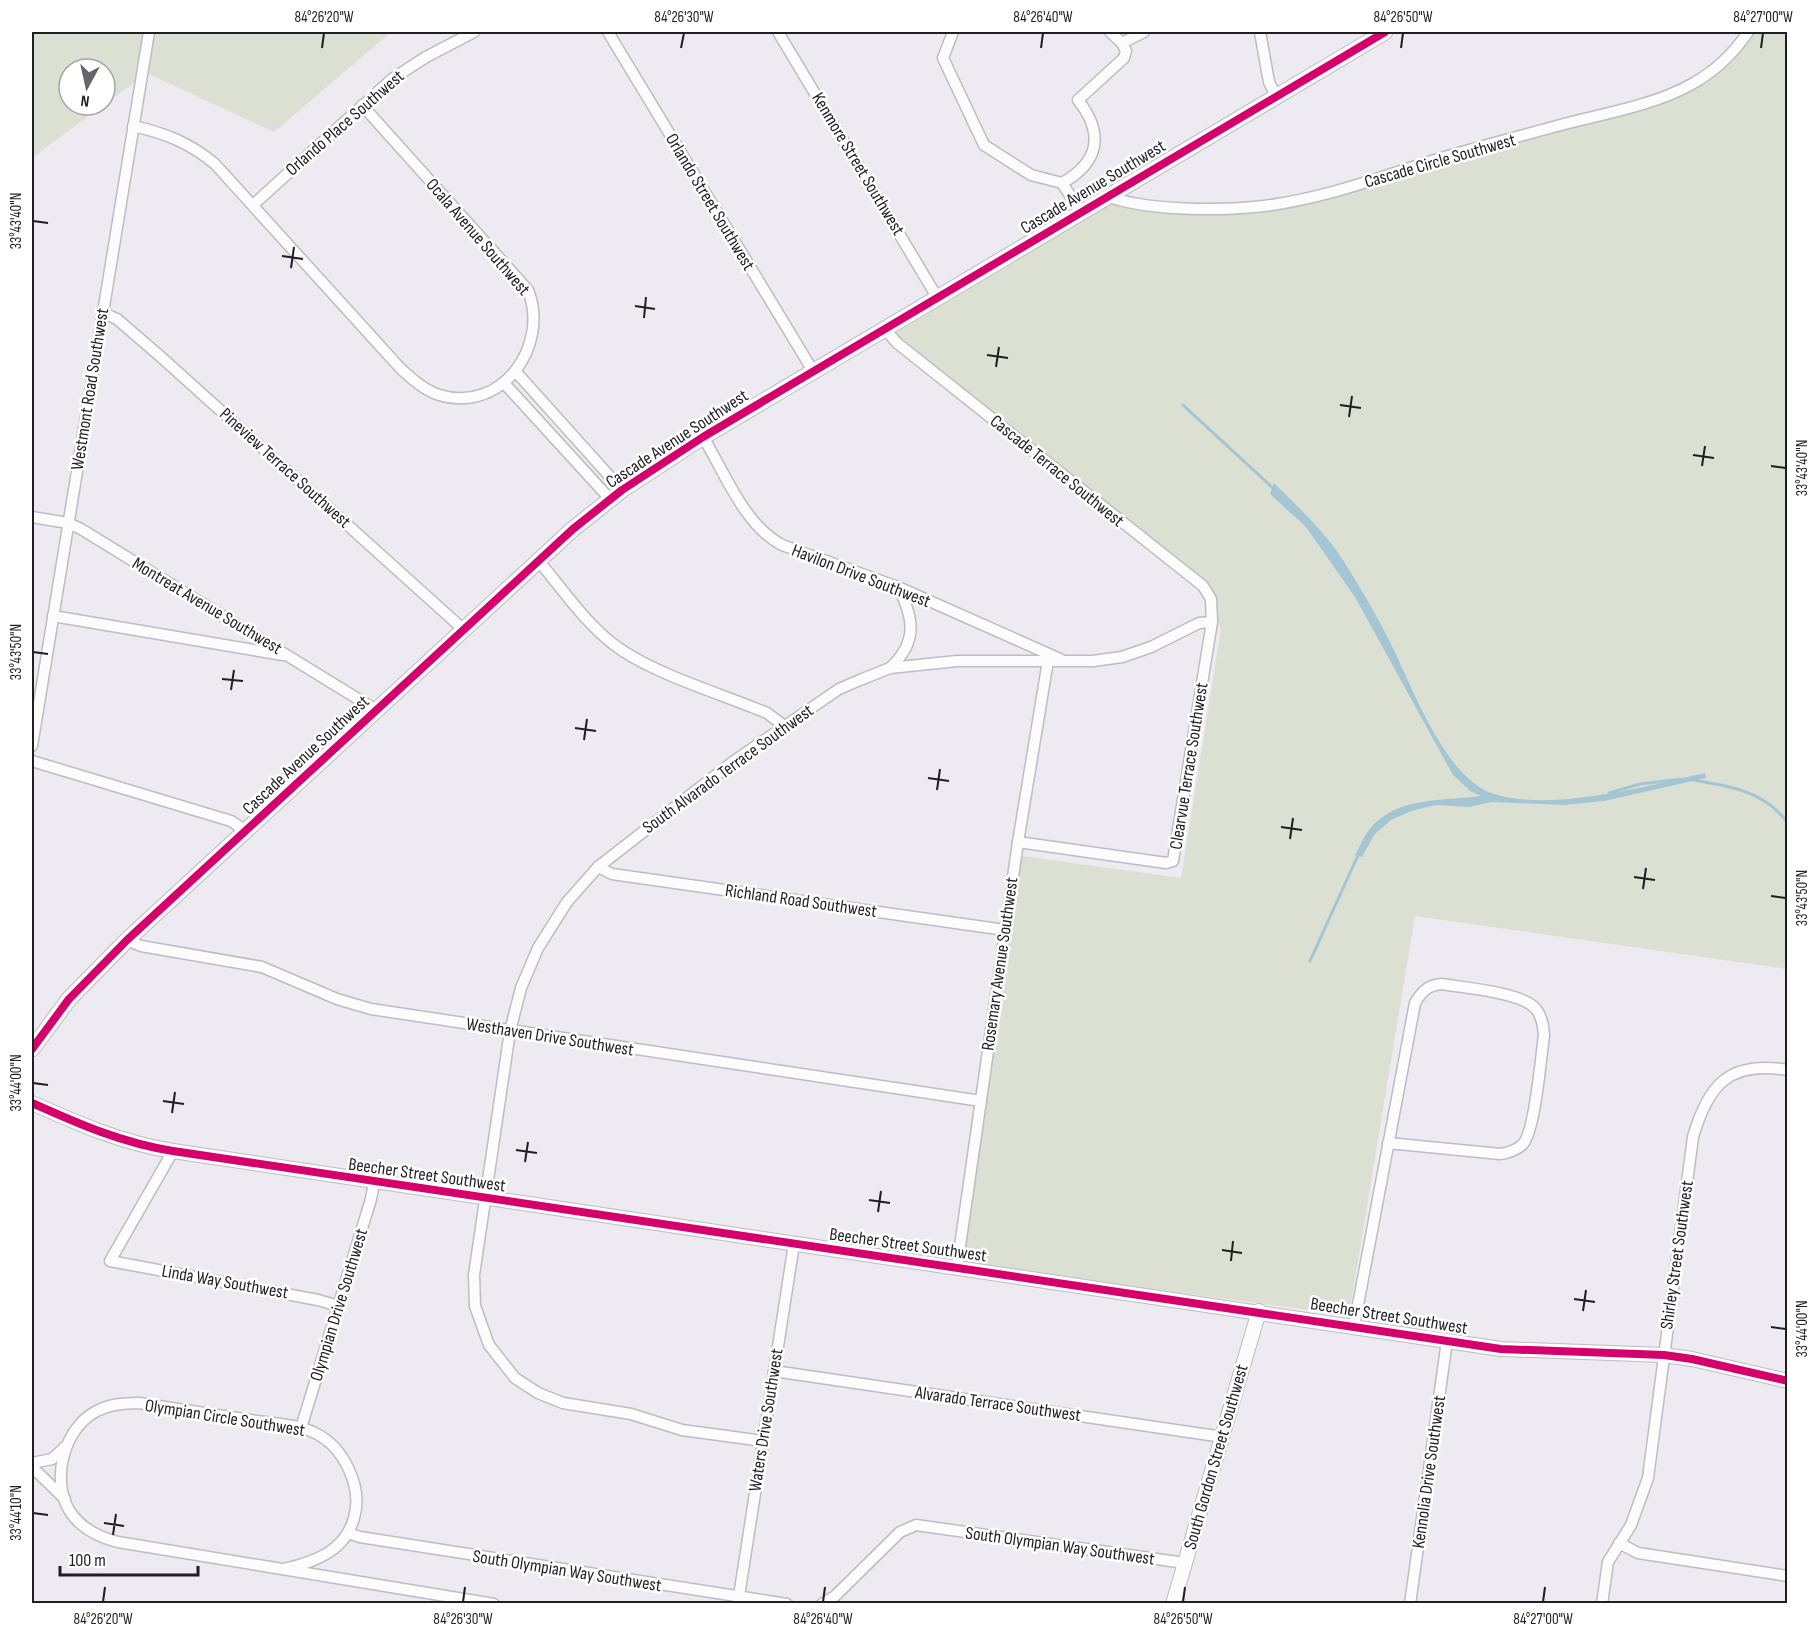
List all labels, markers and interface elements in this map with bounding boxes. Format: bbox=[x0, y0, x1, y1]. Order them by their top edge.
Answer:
text: 84°26'20"W bbox=[294, 8, 354, 27]
text: 84°26'30"W bbox=[654, 8, 714, 27]
text: 84°26'40"W bbox=[1013, 8, 1073, 27]
text: 84°26'50"W bbox=[1373, 8, 1433, 27]
text: 84°27'00"W bbox=[1733, 8, 1793, 27]
north arrow bbox=[57, 57, 117, 117]
street label: Orlando Place Southwest bbox=[281, 66, 409, 180]
street label: Kenmore Street Southwest bbox=[807, 89, 909, 240]
text: N bbox=[80, 90, 91, 110]
street label: Cascade Circle Southwest bbox=[1362, 129, 1518, 193]
street label: Orlando Street Southwest bbox=[661, 130, 759, 275]
street label: Cascade Avenue Southwest bbox=[1017, 135, 1170, 239]
street label: Ocala Avenue Southwest bbox=[422, 174, 535, 300]
text: 33°43'40"N bbox=[7, 193, 26, 249]
street label: Westmont Road Southwest bbox=[67, 306, 113, 472]
street label: Cascade Avenue Southwest bbox=[602, 385, 752, 493]
street label: Pineview Terrace Southwest bbox=[215, 404, 355, 533]
street label: Cascade Terrace Southwest bbox=[986, 411, 1128, 532]
text: 33°43'40"N bbox=[1793, 440, 1812, 496]
street label: Havilon Drive Southwest bbox=[789, 540, 934, 612]
street label: Montreat Avenue Southwest bbox=[128, 553, 286, 659]
text: 33°43'50"N bbox=[7, 624, 26, 680]
street label: Clearvue Terrace Southwest bbox=[1165, 680, 1213, 851]
street label: Cascade Avenue Southwest bbox=[238, 691, 374, 819]
street label: South Alvarado Terrace Southwest bbox=[639, 700, 818, 838]
text: 33°43'50"N bbox=[1793, 870, 1812, 926]
street label: Rosemary Avenue Southwest bbox=[977, 875, 1023, 1052]
street label: Richland Road Southwest bbox=[724, 880, 879, 922]
street label: Westhaven Drive Southwest bbox=[465, 1013, 636, 1061]
text: 33°44'00"N bbox=[7, 1054, 26, 1112]
street label: Beecher Street Southwest bbox=[347, 1154, 507, 1197]
street label: Shirley Street Southwest bbox=[1656, 1179, 1698, 1331]
street label: Beecher Street Southwest bbox=[828, 1224, 988, 1267]
street label: Olympian Drive Southwest bbox=[306, 1226, 372, 1384]
street label: Linda Way Southwest bbox=[160, 1261, 290, 1304]
street label: Beecher Street Southwest bbox=[1309, 1293, 1469, 1339]
text: 33°44'00"N bbox=[1793, 1300, 1812, 1358]
street label: Waters Drive Southwest bbox=[744, 1347, 788, 1493]
street label: South Gordon Street Southwest bbox=[1179, 1362, 1253, 1552]
street label: Alvarado Terrace Southwest bbox=[913, 1382, 1083, 1426]
street label: Kennolia Drive Southwest bbox=[1408, 1394, 1450, 1550]
street label: Olympian Circle Southwest bbox=[143, 1395, 307, 1441]
text: 33°44'10"N bbox=[7, 1485, 26, 1541]
street label: South Olympian Way Southwest bbox=[964, 1522, 1156, 1570]
scale bar bbox=[60, 1539, 198, 1577]
street label: South Olympian Way Southwest bbox=[471, 1546, 663, 1596]
text: 100 m bbox=[69, 1550, 106, 1571]
text: 84°26'20"W bbox=[73, 1610, 133, 1629]
text: 84°26'30"W bbox=[433, 1610, 493, 1629]
text: 84°26'40"W bbox=[793, 1610, 853, 1629]
text: 84°26'50"W bbox=[1153, 1610, 1213, 1629]
text: 84°27'00"W bbox=[1513, 1610, 1573, 1629]

